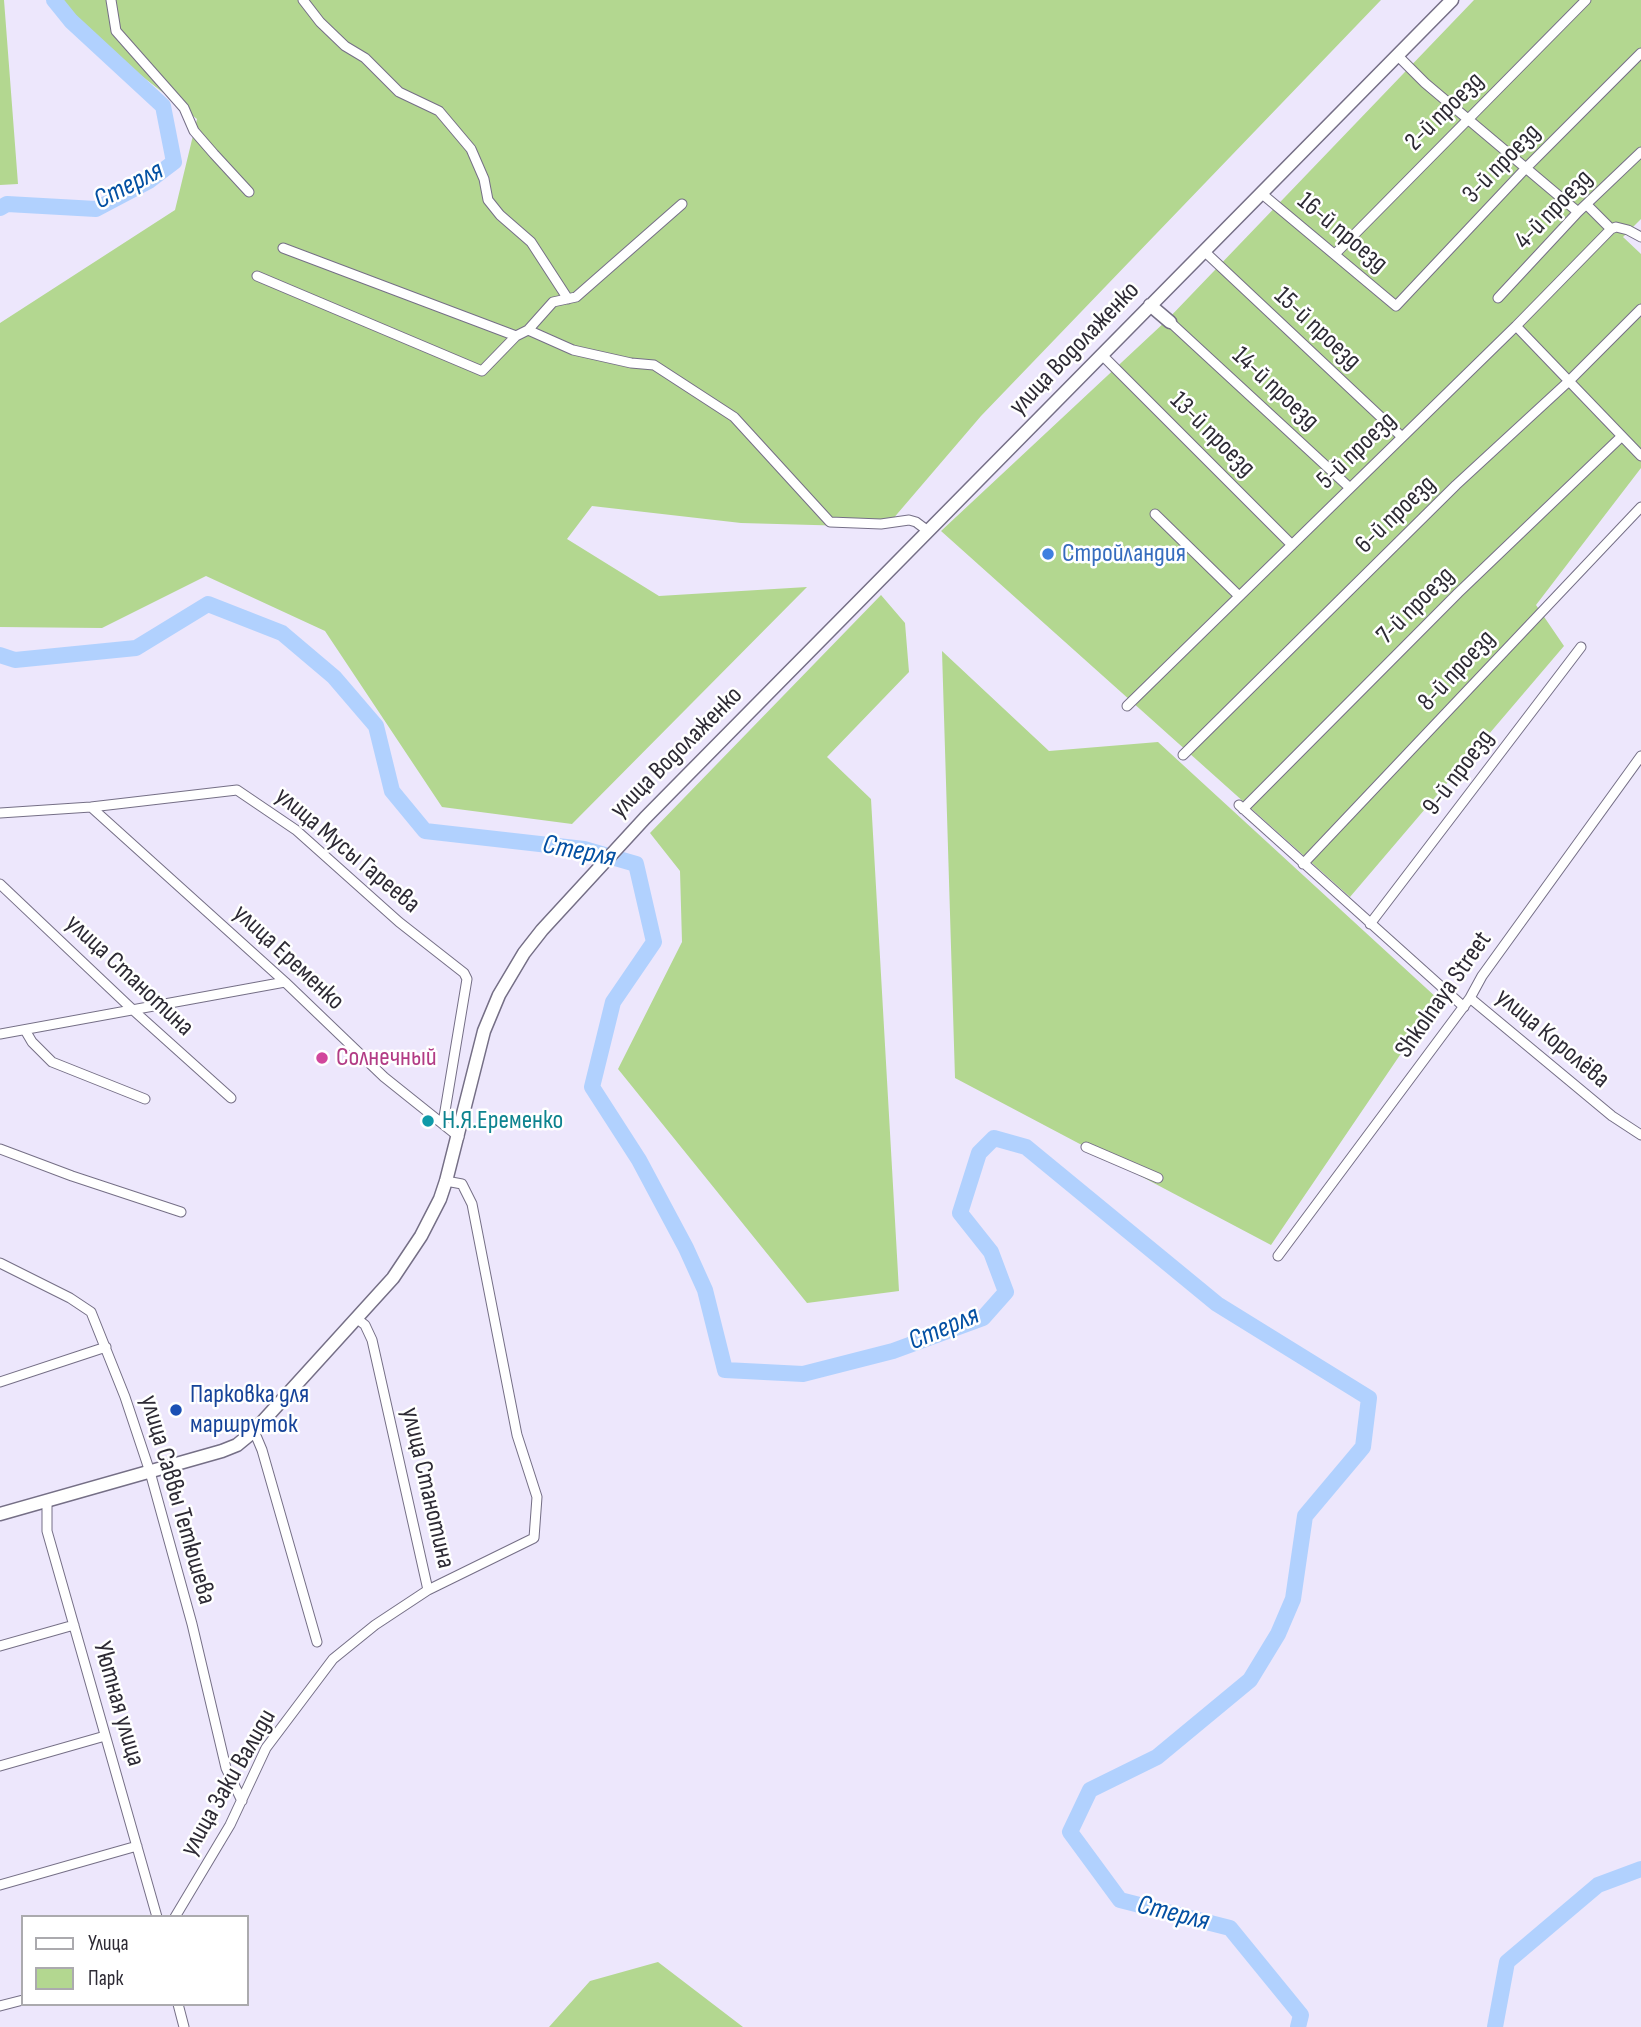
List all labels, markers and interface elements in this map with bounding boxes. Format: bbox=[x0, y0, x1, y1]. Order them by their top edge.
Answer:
street label: 2-й проезд bbox=[1399, 66, 1491, 158]
street label: 3-й проезд bbox=[1456, 118, 1548, 210]
water label: Стерля bbox=[89, 154, 169, 218]
street label: 4-й проезд bbox=[1508, 164, 1600, 256]
street label: 16-й проезд bbox=[1290, 186, 1394, 280]
street label: улица Водолаженко bbox=[1003, 276, 1147, 422]
street label: 15-й проезд bbox=[1267, 281, 1367, 377]
street label: 14-й проезд bbox=[1225, 341, 1325, 437]
street label: 13-й проезд bbox=[1163, 386, 1261, 484]
street label: 5-й проезд bbox=[1311, 406, 1403, 496]
street label: 6-й проезд bbox=[1349, 469, 1443, 561]
place label: Стройландия bbox=[1062, 538, 1186, 570]
marker: Стройландия bbox=[1040, 546, 1056, 562]
street label: 7-й проезд bbox=[1371, 561, 1461, 651]
street label: 8-й проезд bbox=[1412, 624, 1502, 718]
street label: улица Водолаженко bbox=[604, 680, 750, 826]
street label: 9-й проезд bbox=[1417, 724, 1501, 822]
street label: улица Мусы Гареева bbox=[268, 781, 426, 921]
water label: Стерля bbox=[540, 828, 618, 876]
street label: улица Еременко bbox=[226, 898, 350, 1018]
street label: улица Станотина bbox=[58, 909, 200, 1043]
street label: Shkolnaya Street bbox=[1389, 926, 1499, 1064]
street label: улица Королёва bbox=[1489, 982, 1615, 1096]
place label: Солнечный bbox=[336, 1042, 437, 1074]
marker: Солнечный bbox=[314, 1050, 330, 1066]
place label: Н.Я.Еременко bbox=[442, 1105, 563, 1137]
marker: Н.Я.Еременко bbox=[420, 1113, 436, 1129]
water label: Стерля bbox=[904, 1299, 984, 1359]
place label: Парковка для маршруток bbox=[190, 1379, 309, 1440]
street label: улица Саввы Тетюшева bbox=[132, 1392, 222, 1608]
marker: Парковка для маршруток bbox=[168, 1402, 184, 1418]
street label: улица Станотина bbox=[393, 1405, 461, 1571]
street label: Уютная улица bbox=[85, 1638, 151, 1770]
street label: улица Заки Валиди bbox=[174, 1704, 284, 1862]
water label: Стерля bbox=[1133, 1889, 1213, 1939]
legend bbox=[21, 1915, 248, 2006]
text: Улица bbox=[88, 1931, 129, 1956]
text: Парк bbox=[88, 1966, 123, 1991]

